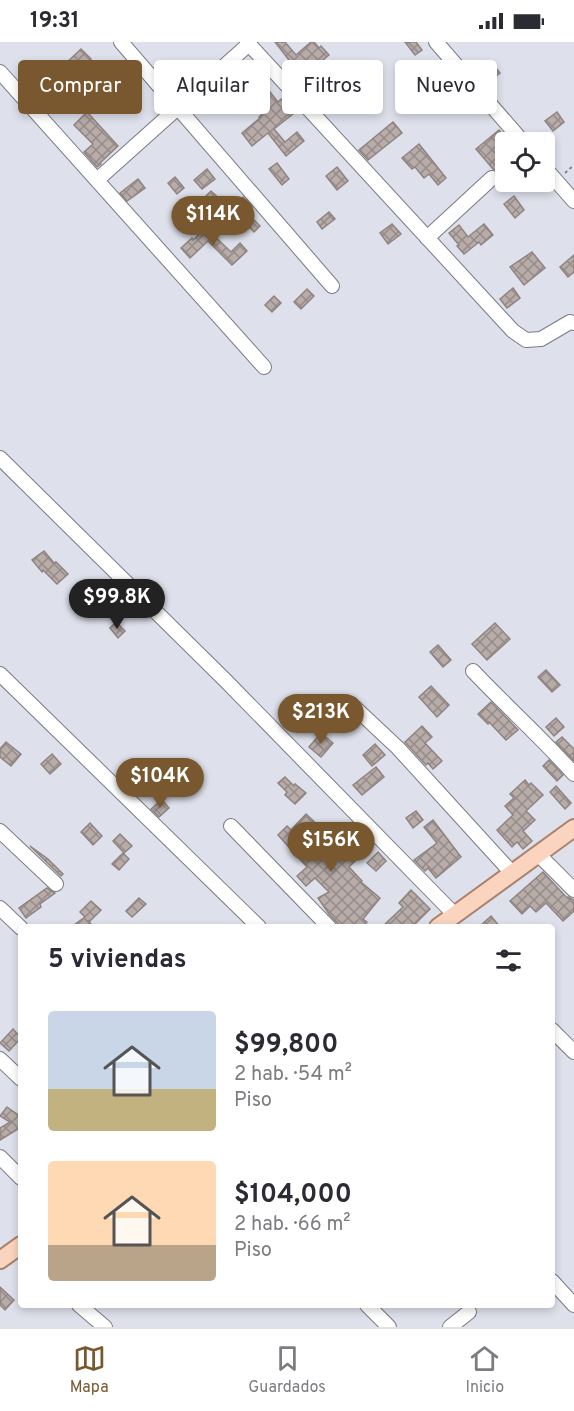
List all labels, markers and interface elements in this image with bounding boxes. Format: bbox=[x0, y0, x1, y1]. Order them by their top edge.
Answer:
text: 19:31 bbox=[30, 8, 80, 35]
chip: Comprar bbox=[18, 60, 142, 114]
chip: Alquilar bbox=[154, 60, 270, 114]
chip: Filtros bbox=[282, 60, 383, 114]
chip: Nuevo bbox=[395, 60, 497, 114]
map controls bbox=[495, 132, 555, 192]
button: locate bbox=[495, 132, 555, 192]
pin: $114K bbox=[171, 196, 255, 247]
text: $114K bbox=[185, 202, 241, 228]
pin: $99.8K bbox=[68, 579, 166, 630]
text: $99.8K bbox=[83, 585, 151, 611]
pin: $213K bbox=[279, 694, 363, 745]
text: $213K bbox=[292, 700, 350, 726]
pin: $104K bbox=[118, 758, 202, 809]
text: $104K bbox=[130, 764, 190, 790]
pin: $156K bbox=[289, 822, 373, 873]
text: $156K bbox=[302, 828, 360, 854]
text: 5 viviendas bbox=[48, 944, 186, 977]
icon: filters bbox=[492, 944, 525, 977]
text: $99,800 bbox=[234, 1029, 338, 1062]
icon: home bbox=[96, 1035, 168, 1107]
text: 2 hab. · 54 m² bbox=[234, 1062, 352, 1088]
text: Piso bbox=[234, 1088, 272, 1114]
text: $104,000 bbox=[234, 1179, 352, 1212]
icon: home bbox=[96, 1185, 168, 1257]
text: 2 hab. · 66 m² bbox=[234, 1212, 351, 1238]
text: Piso bbox=[234, 1238, 272, 1264]
tab: Mapa bbox=[70, 1342, 109, 1398]
tab: Guardados bbox=[248, 1342, 326, 1398]
tab: Inicio bbox=[466, 1342, 504, 1398]

